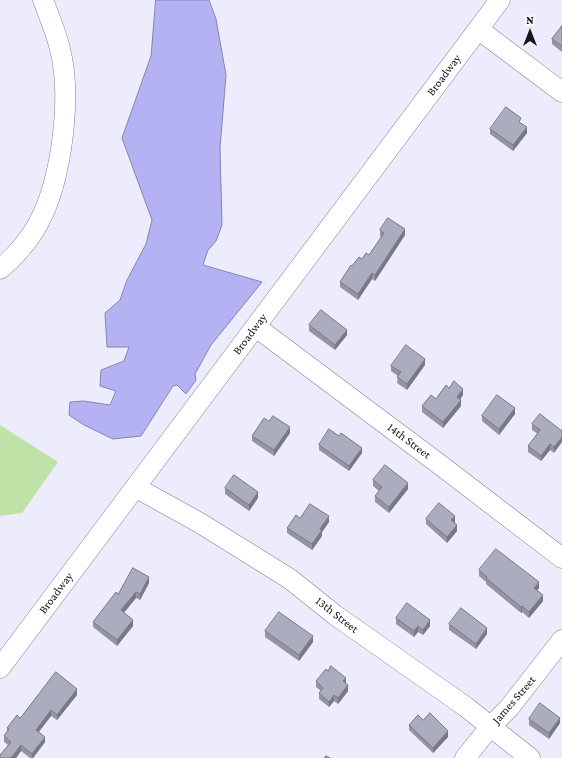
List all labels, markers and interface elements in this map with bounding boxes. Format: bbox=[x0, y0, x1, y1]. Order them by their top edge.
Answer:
north arrow bbox=[510, 12, 550, 52]
text: N bbox=[526, 14, 534, 26]
street label: Broadway bbox=[424, 51, 464, 99]
street label: Broadway bbox=[230, 310, 270, 358]
street label: 14th Street bbox=[384, 420, 434, 462]
street label: Broadway bbox=[36, 569, 76, 617]
street label: 13th Street bbox=[313, 594, 361, 636]
street label: James Street bbox=[489, 673, 539, 727]

